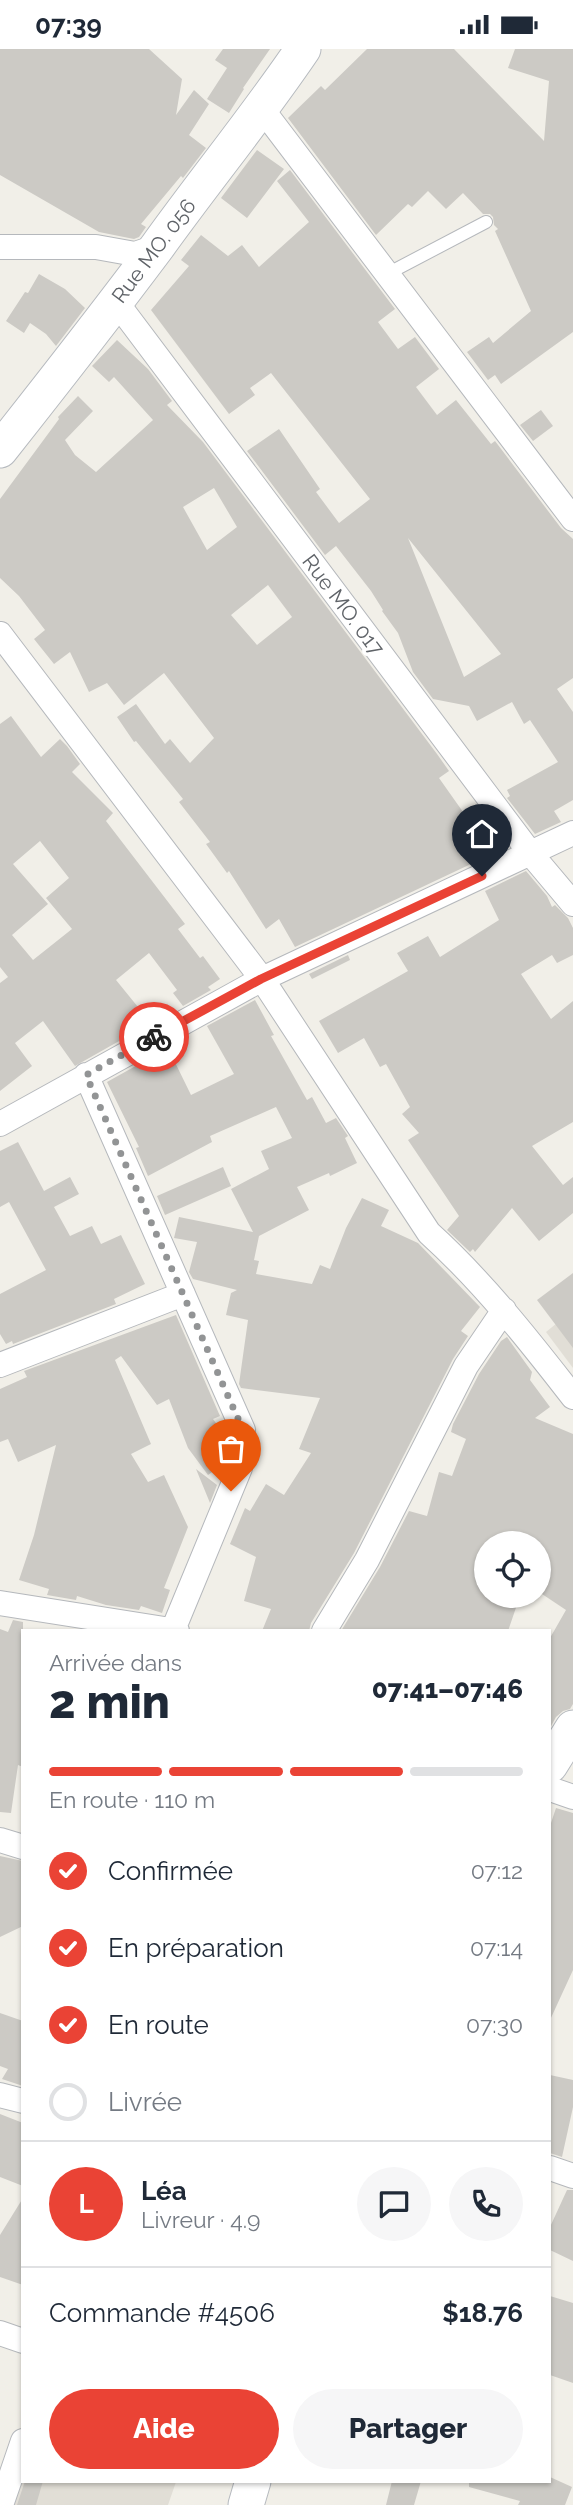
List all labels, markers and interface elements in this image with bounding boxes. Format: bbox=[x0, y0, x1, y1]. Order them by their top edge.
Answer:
text: 07:39 bbox=[35, 10, 102, 40]
street label: Rue MO. 056 bbox=[106, 194, 201, 308]
street label: Rue MO. 017 bbox=[297, 549, 390, 661]
pin bbox=[452, 804, 512, 876]
icon: home bbox=[463, 815, 501, 853]
courier bbox=[119, 1002, 189, 1072]
icon: bike bbox=[135, 1018, 173, 1056]
pin bbox=[201, 1419, 261, 1491]
icon: bag bbox=[212, 1430, 250, 1468]
map controls bbox=[474, 1531, 551, 1608]
button: locate bbox=[474, 1531, 551, 1608]
text: Arrivée dans bbox=[49, 1649, 182, 1676]
text: 07:41–07:46 bbox=[372, 1674, 523, 1704]
text: 2 min bbox=[49, 1675, 170, 1729]
text: En route · 110 m bbox=[49, 1786, 215, 1813]
icon: check bbox=[49, 1852, 87, 1890]
text: Confirmée bbox=[108, 1856, 233, 1886]
text: 07:12 bbox=[471, 1857, 523, 1884]
icon: check bbox=[49, 1929, 87, 1967]
text: En préparation bbox=[108, 1933, 284, 1963]
text: 07:14 bbox=[470, 1934, 523, 1961]
icon: check bbox=[49, 2006, 87, 2044]
text: En route bbox=[108, 2010, 209, 2040]
text: 07:30 bbox=[466, 2011, 523, 2038]
text: Livrée bbox=[108, 2087, 182, 2117]
button: chat bbox=[357, 2167, 431, 2241]
button: phone bbox=[449, 2167, 523, 2241]
text: Léa bbox=[141, 2176, 187, 2206]
text: L bbox=[78, 2189, 94, 2219]
text: Livreur · 4.9 bbox=[141, 2206, 261, 2233]
text: Commande #4506 bbox=[49, 2298, 275, 2328]
text: $18.76 bbox=[442, 2298, 523, 2328]
button: Aide bbox=[49, 2389, 279, 2469]
button: Partager bbox=[293, 2389, 523, 2469]

